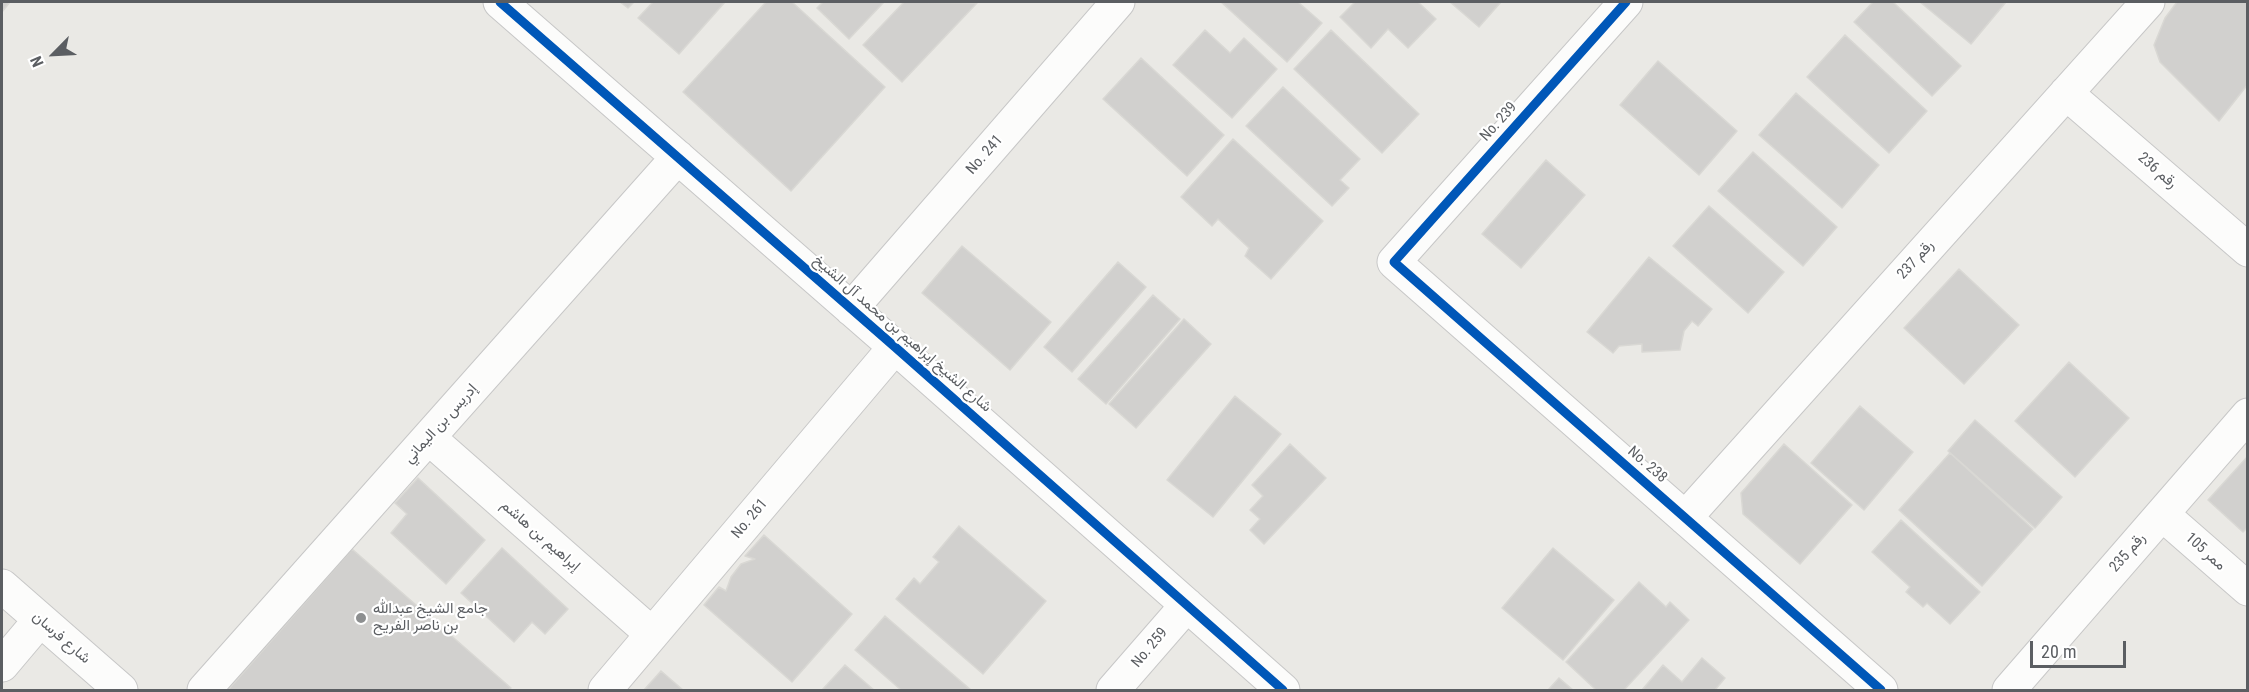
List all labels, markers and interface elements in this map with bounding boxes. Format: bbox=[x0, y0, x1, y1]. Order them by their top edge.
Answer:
north arrow bbox=[24, 24, 84, 84]
text: N bbox=[26, 53, 48, 70]
street label: No. 239 bbox=[1477, 99, 1521, 145]
street label: No. 241 bbox=[963, 132, 1007, 178]
street label: رقم 236 bbox=[2134, 149, 2180, 193]
street label: رقم 237 bbox=[1894, 237, 1938, 283]
street label: شارع الشيخ إبراهيم بن محمد آل الشيخ bbox=[809, 252, 995, 416]
street label: إدريس بن اليماني bbox=[401, 380, 481, 468]
street label: No. 238 bbox=[1624, 443, 1670, 487]
street label: No. 261 bbox=[728, 495, 772, 543]
street label: إبراهيم بن هاشم bbox=[497, 497, 583, 575]
street label: ممر 105 bbox=[2181, 529, 2229, 575]
street label: رقم 235 bbox=[2106, 530, 2150, 576]
place label: جامع الشيخ عبدالله بن ناصر الفريح bbox=[373, 600, 488, 635]
street label: شارع فرسان bbox=[28, 608, 94, 668]
marker: جامع الشيخ عبدالله بن ناصر الفريح bbox=[354, 611, 368, 625]
street label: No. 259 bbox=[1128, 624, 1172, 672]
scale bar bbox=[2033, 629, 2129, 667]
text: 20 m bbox=[2041, 641, 2076, 662]

